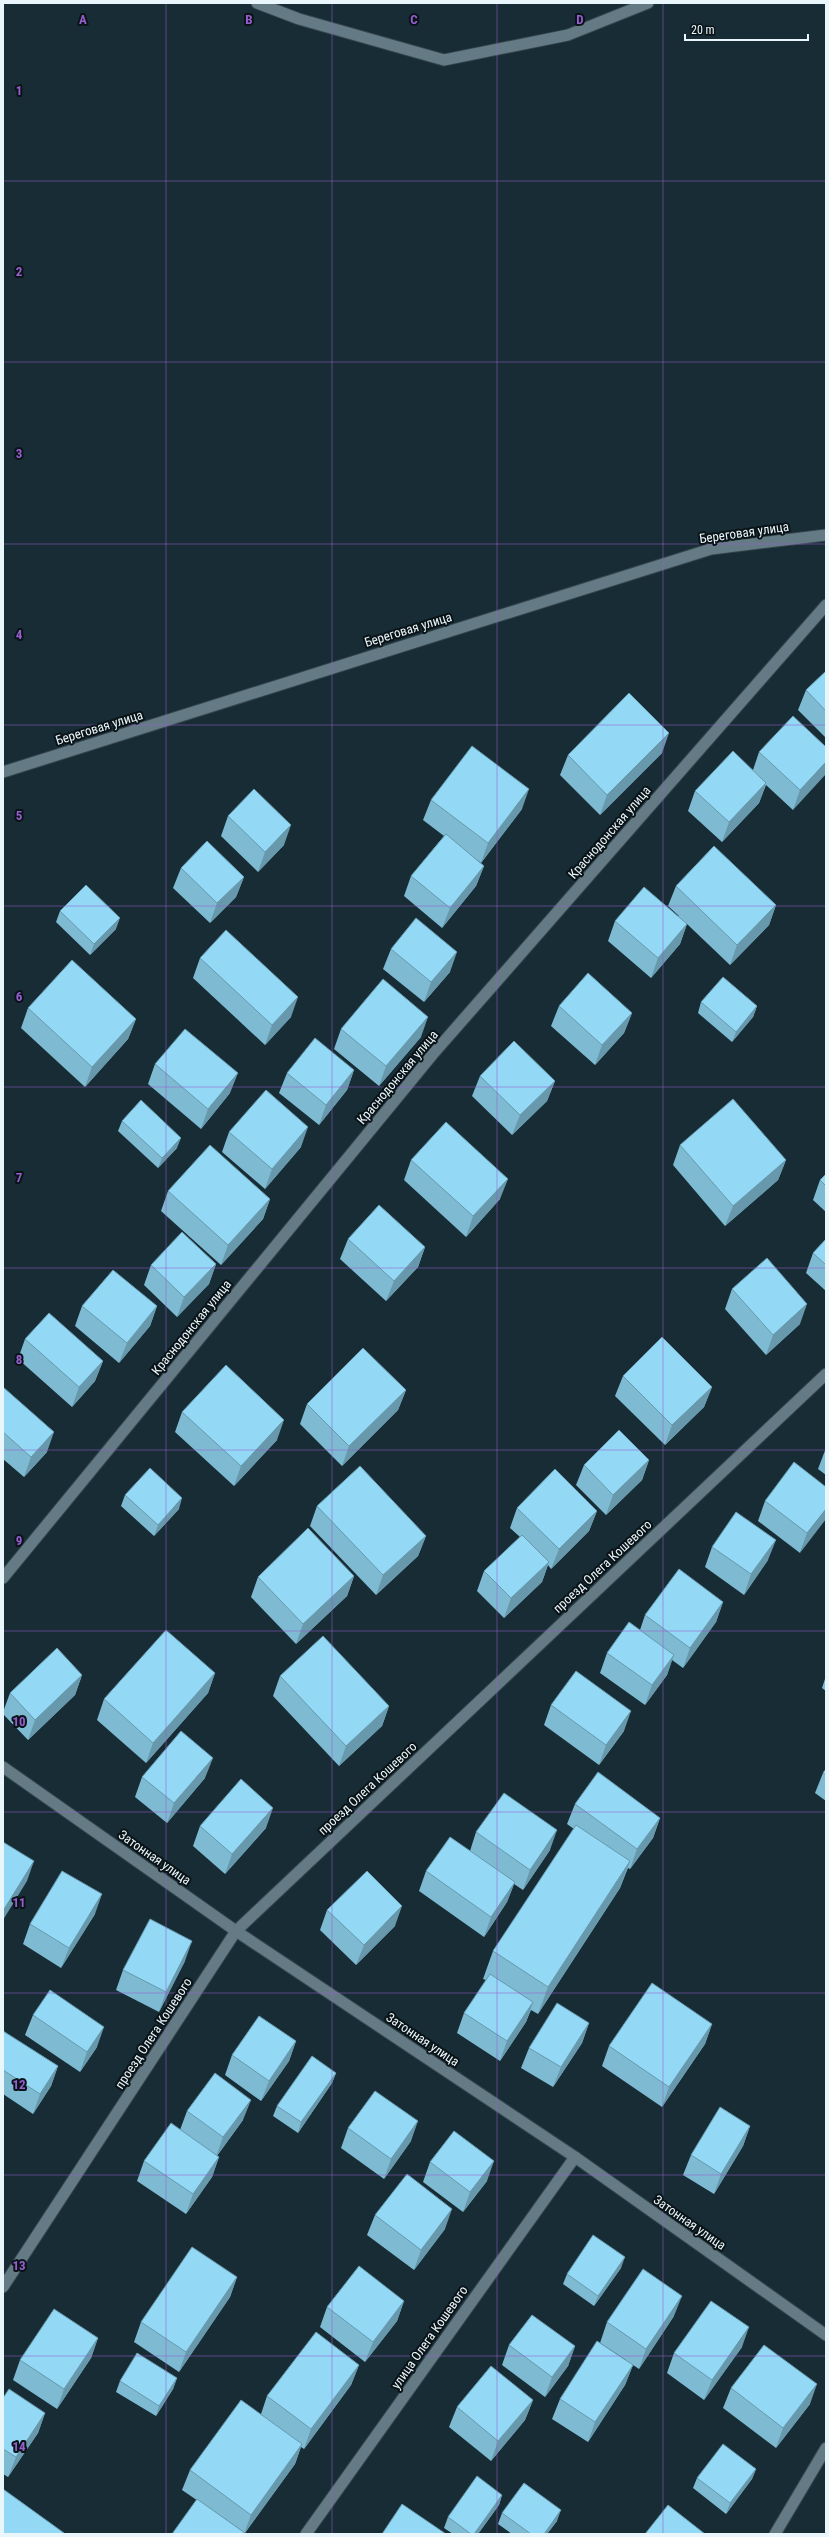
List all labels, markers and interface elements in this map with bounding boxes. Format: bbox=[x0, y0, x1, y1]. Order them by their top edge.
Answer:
text: A bbox=[79, 12, 87, 27]
text: B bbox=[245, 12, 253, 27]
text: C bbox=[410, 12, 418, 27]
text: D bbox=[576, 12, 584, 27]
scale bar bbox=[685, 16, 808, 42]
text: 20 m bbox=[691, 23, 715, 37]
text: 1 bbox=[16, 83, 22, 98]
text: 2 bbox=[16, 264, 23, 279]
text: 3 bbox=[16, 446, 22, 461]
street label: Береговая улица bbox=[698, 519, 790, 546]
street label: Береговая улица bbox=[363, 609, 454, 650]
text: 4 bbox=[16, 627, 23, 642]
street label: Береговая улица bbox=[54, 707, 145, 748]
street label: Краснодонская улица bbox=[565, 783, 654, 882]
text: 5 bbox=[16, 808, 23, 823]
text: 6 bbox=[16, 989, 23, 1004]
street label: Краснодонская улица bbox=[354, 1027, 441, 1127]
text: 7 bbox=[16, 1170, 23, 1185]
street label: Краснодонская улица bbox=[149, 1277, 234, 1378]
text: 8 bbox=[16, 1352, 22, 1367]
street label: проезд Олега Кошевого bbox=[550, 1517, 655, 1616]
text: 9 bbox=[16, 1533, 22, 1548]
text: 10 bbox=[12, 1714, 26, 1729]
street label: проезд Олега Кошевого bbox=[315, 1739, 420, 1838]
street label: Затонная улица bbox=[116, 1827, 194, 1888]
text: 11 bbox=[12, 1895, 26, 1910]
street label: проезд Олега Кошевого bbox=[112, 1975, 195, 2092]
street label: Затонная улица bbox=[383, 2009, 462, 2069]
text: 12 bbox=[12, 2077, 26, 2092]
street label: Затонная улица bbox=[651, 2192, 729, 2253]
text: 13 bbox=[12, 2258, 26, 2273]
street label: улица Олега Кошевого bbox=[388, 2283, 471, 2392]
text: 14 bbox=[12, 2439, 26, 2454]

